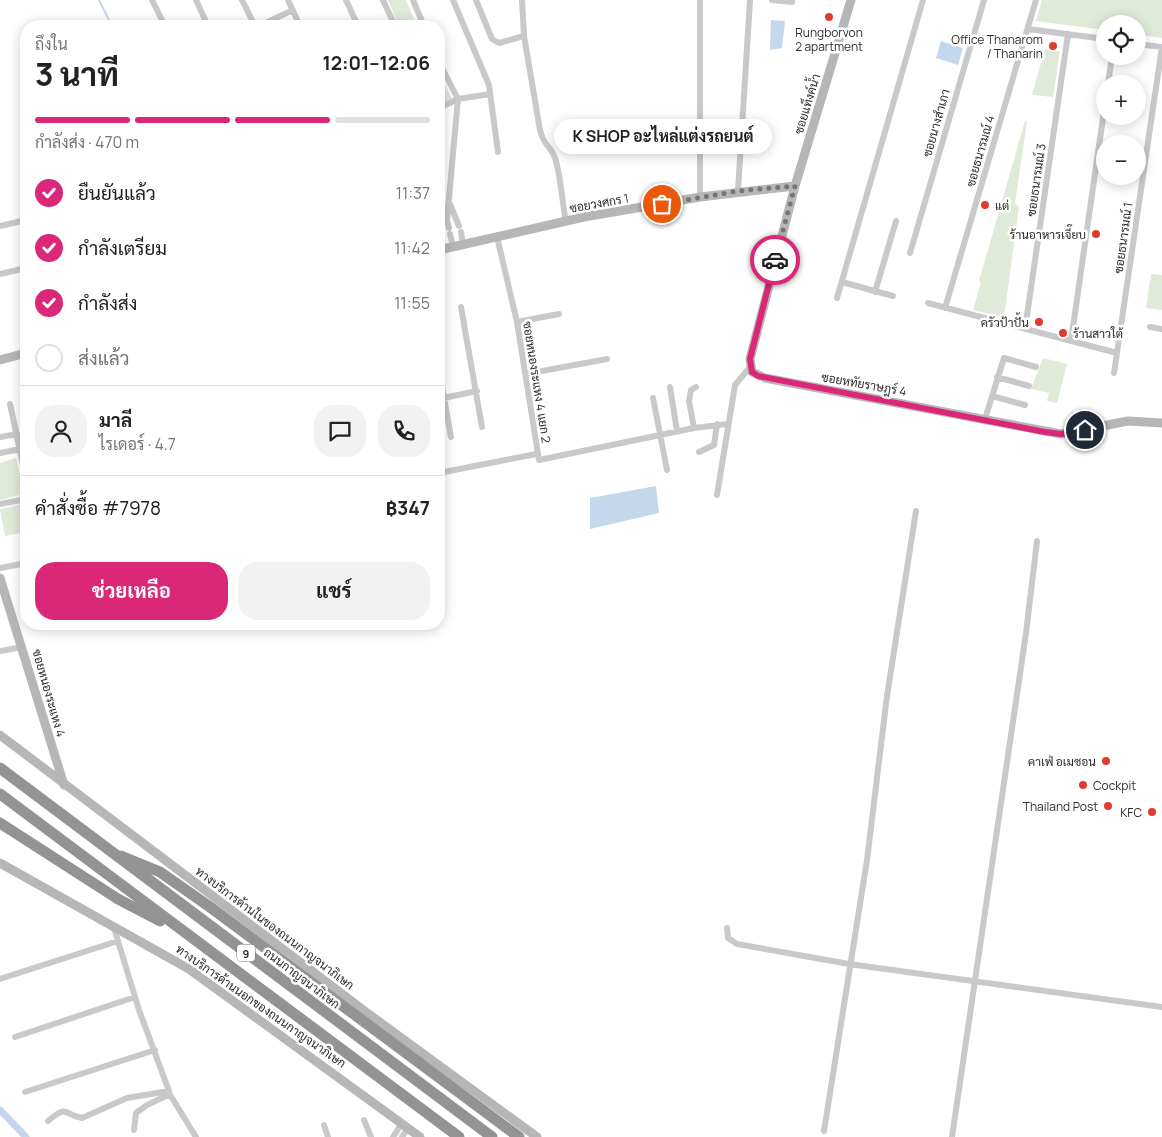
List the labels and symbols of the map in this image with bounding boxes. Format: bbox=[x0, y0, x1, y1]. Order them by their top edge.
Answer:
marker: Rungborvon 2 apartment bbox=[823, 11, 835, 23]
place label: Rungborvon 2 apartment bbox=[795, 24, 863, 55]
place label: Office Thanarom / Thanarin bbox=[951, 31, 1043, 62]
marker: Office Thanarom / Thanarin bbox=[1047, 40, 1059, 52]
street label: ซอยแท็งค์น้ำ bbox=[788, 71, 824, 136]
street label: ซอยนางสำเภา bbox=[918, 87, 954, 159]
street label: ซอยธนารมณ์ 4 bbox=[962, 113, 998, 189]
callout: K SHOP อะไหล่แต่งรถยนต์ bbox=[553, 119, 771, 154]
street label: ซอยธนารมณ์ 3 bbox=[1022, 142, 1050, 218]
pin bbox=[641, 183, 683, 225]
street label: ซอยวงศกร 1 bbox=[568, 189, 630, 217]
place label: แต่ bbox=[995, 197, 1009, 214]
marker: แต่ bbox=[979, 199, 991, 211]
street label: ซอยธนารมณ์ 1 bbox=[1110, 201, 1136, 275]
place label: ร้านอาหารเจี๊ยบ bbox=[1010, 224, 1086, 243]
marker: ร้านอาหารเจี๊ยบ bbox=[1090, 228, 1102, 240]
courier bbox=[750, 235, 800, 285]
place label: ครัวป้าปั้น bbox=[981, 312, 1029, 331]
marker: ครัวป้าปั้น bbox=[1033, 316, 1045, 328]
street label: ซอยหนองระแหง 4 แยก 2 bbox=[519, 320, 555, 444]
place label: ร้านสาวใต้ bbox=[1073, 325, 1124, 342]
marker: ร้านสาวใต้ bbox=[1057, 327, 1069, 339]
street label: ซอยหทัยราษฎร์ 4 bbox=[820, 368, 908, 400]
pin bbox=[1064, 409, 1106, 451]
street label: ซอยหนองระแหง 4 bbox=[28, 647, 70, 739]
place label: คาเฟ่ อเมซอน bbox=[1028, 753, 1096, 770]
marker: คาเฟ่ อเมซอน bbox=[1100, 755, 1112, 767]
place label: Cockpit bbox=[1093, 777, 1136, 794]
marker: Cockpit bbox=[1077, 779, 1089, 791]
place label: Thailand Post bbox=[1023, 798, 1098, 815]
marker: Thailand Post bbox=[1102, 800, 1114, 812]
place label: KFC bbox=[1120, 804, 1142, 821]
marker: KFC bbox=[1146, 806, 1158, 818]
street label: ทางบริการด้านในของถนนกาญจนาภิเษก bbox=[193, 864, 357, 992]
street label: ทางบริการด้านนอกของถนนกาญจนาภิเษก bbox=[172, 940, 350, 1072]
road number: 9 bbox=[237, 944, 255, 961]
street label: ถนนกาญจนาภิเษก bbox=[261, 945, 343, 1011]

